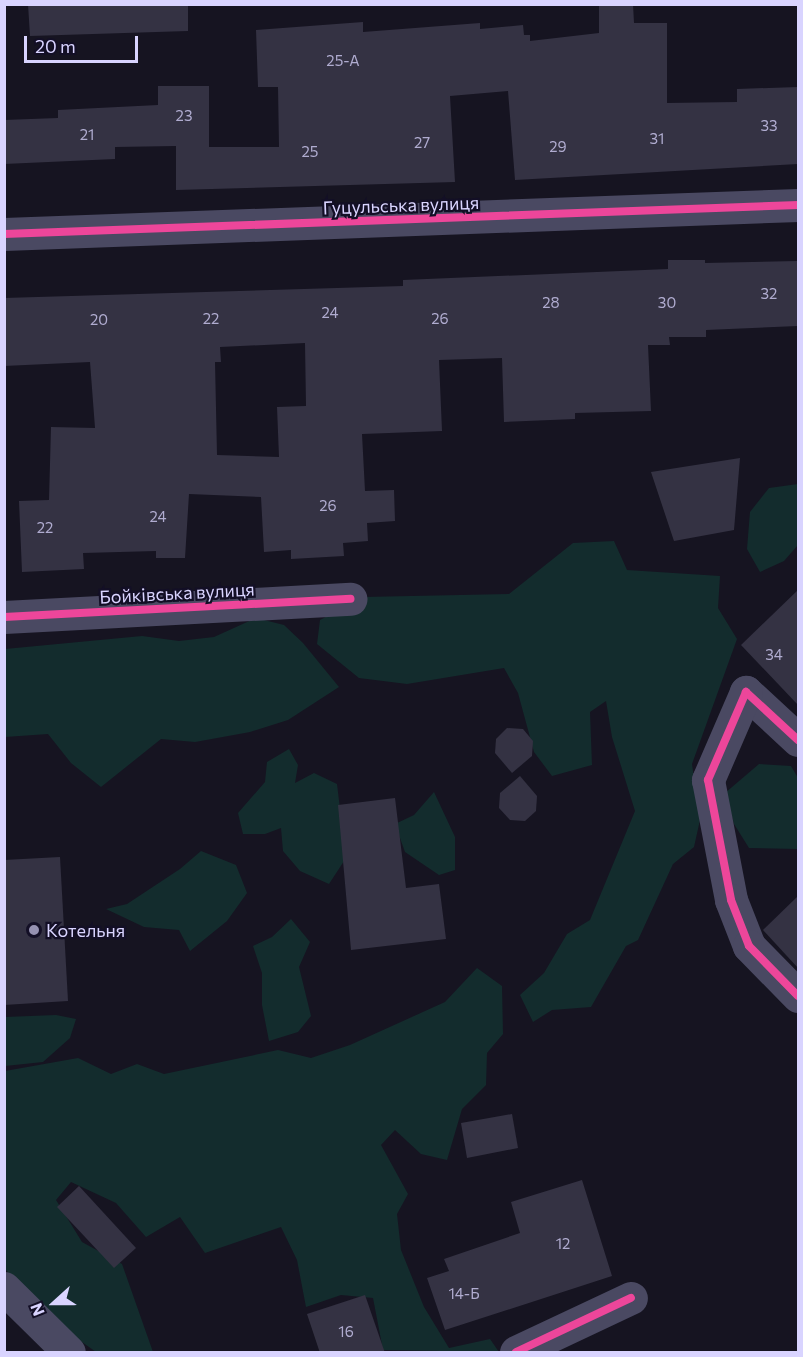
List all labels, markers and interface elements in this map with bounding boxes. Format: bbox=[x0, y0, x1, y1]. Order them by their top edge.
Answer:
scale bar bbox=[27, 24, 141, 62]
text: 20 m bbox=[35, 35, 76, 57]
house number: 25-А bbox=[326, 52, 360, 70]
house number: 23 bbox=[176, 107, 192, 125]
house number: 33 bbox=[760, 117, 778, 135]
house number: 21 bbox=[80, 126, 94, 144]
house number: 31 bbox=[650, 130, 664, 148]
house number: 27 bbox=[414, 134, 430, 152]
house number: 29 bbox=[549, 138, 567, 156]
house number: 25 bbox=[302, 143, 318, 161]
street label: Гуцульська вулиця bbox=[322, 191, 480, 219]
house number: 32 bbox=[761, 285, 777, 303]
house number: 28 bbox=[542, 294, 560, 312]
house number: 30 bbox=[658, 294, 676, 312]
house number: 24 bbox=[321, 304, 339, 322]
house number: 22 bbox=[203, 310, 219, 328]
house number: 26 bbox=[431, 310, 449, 328]
house number: 20 bbox=[90, 311, 108, 329]
house number: 26 bbox=[319, 497, 337, 515]
house number: 24 bbox=[149, 508, 167, 526]
house number: 22 bbox=[37, 519, 53, 537]
street label: Бойківська вулиця bbox=[99, 578, 255, 608]
house number: 34 bbox=[765, 646, 783, 664]
place label: Котельня bbox=[46, 919, 125, 941]
marker: Котельня bbox=[27, 923, 41, 937]
house number: 12 bbox=[556, 1235, 570, 1253]
north arrow bbox=[24, 1273, 84, 1333]
house number: 14-Б bbox=[448, 1285, 480, 1303]
text: N bbox=[26, 1301, 48, 1319]
house number: 16 bbox=[338, 1323, 354, 1341]

